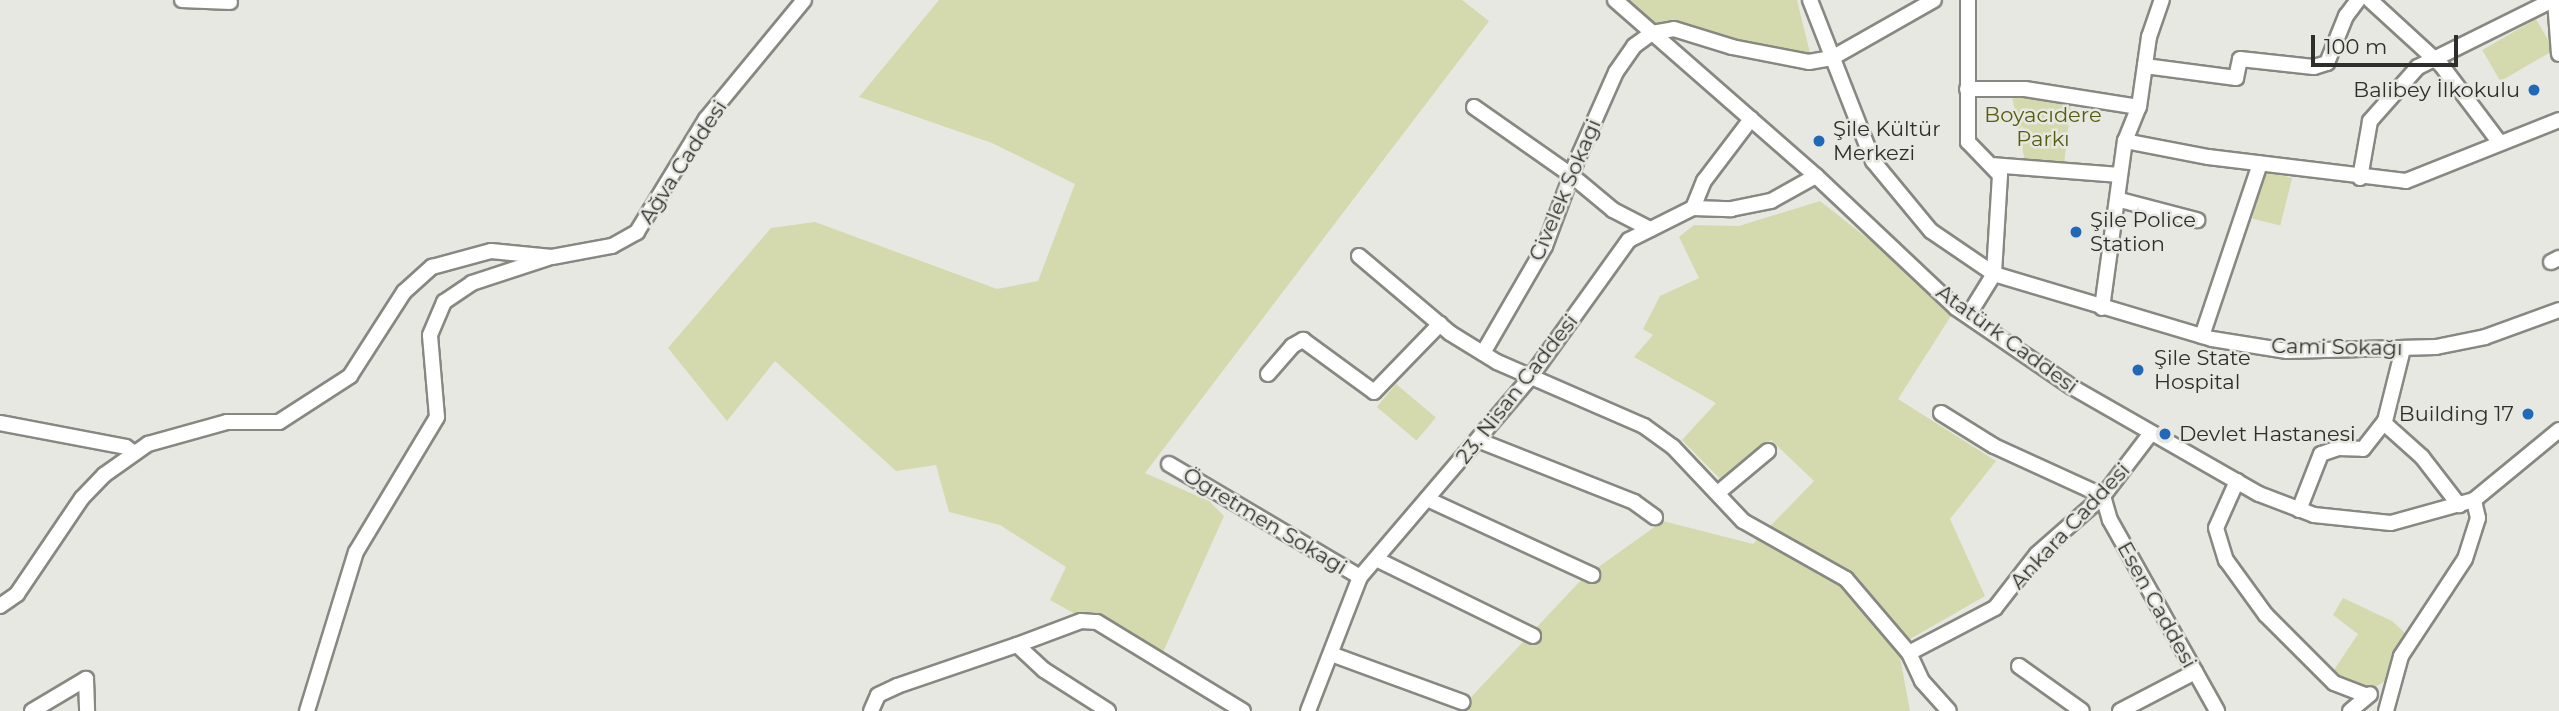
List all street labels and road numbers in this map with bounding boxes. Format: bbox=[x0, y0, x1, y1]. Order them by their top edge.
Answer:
street label: Ağva Caddesi bbox=[634, 95, 732, 229]
street label: Civelek Sokagi bbox=[1524, 115, 1606, 265]
street label: Atatürk Caddesi bbox=[1931, 279, 2083, 399]
street label: 23. Nisan Caddesi bbox=[1451, 309, 1583, 469]
street label: Cami Sokağı bbox=[2271, 333, 2403, 361]
street label: Ankara Caddesi bbox=[2005, 458, 2135, 594]
street label: Ögretmen Sokagi bbox=[1178, 462, 1352, 580]
street label: Esen Caddesi bbox=[2112, 537, 2202, 673]

